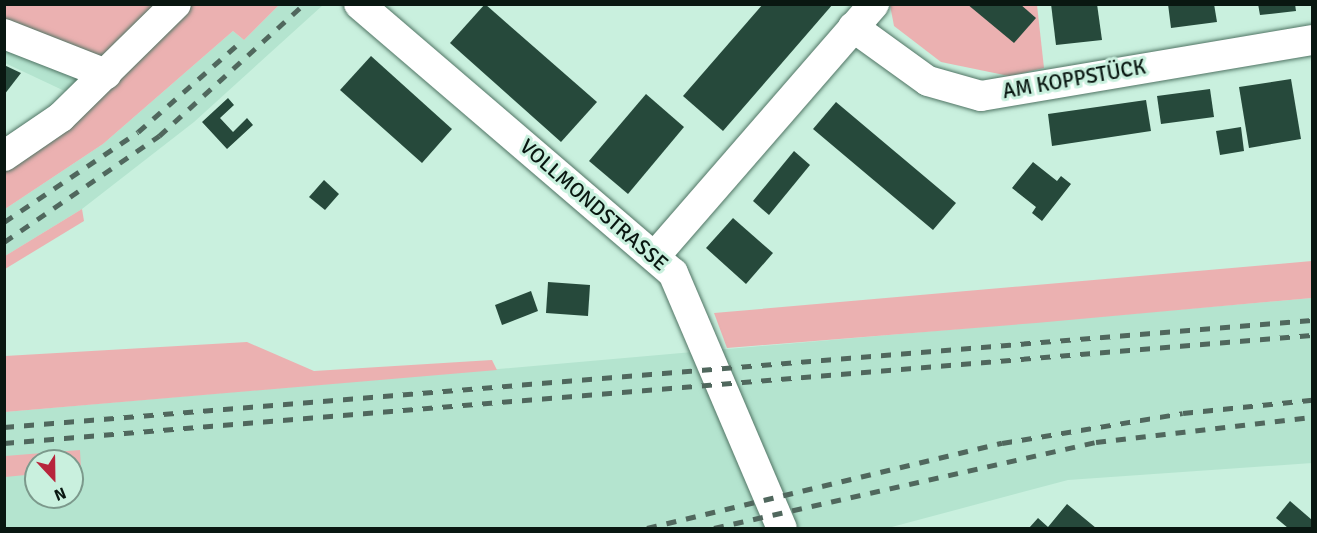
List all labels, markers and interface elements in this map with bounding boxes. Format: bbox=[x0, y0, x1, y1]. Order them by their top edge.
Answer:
street label: AM KOPPSTÜCK bbox=[1000, 54, 1148, 104]
street label: VOLLMONDSTRASSE bbox=[515, 134, 673, 276]
north arrow bbox=[24, 449, 84, 509]
text: N bbox=[51, 482, 69, 505]

